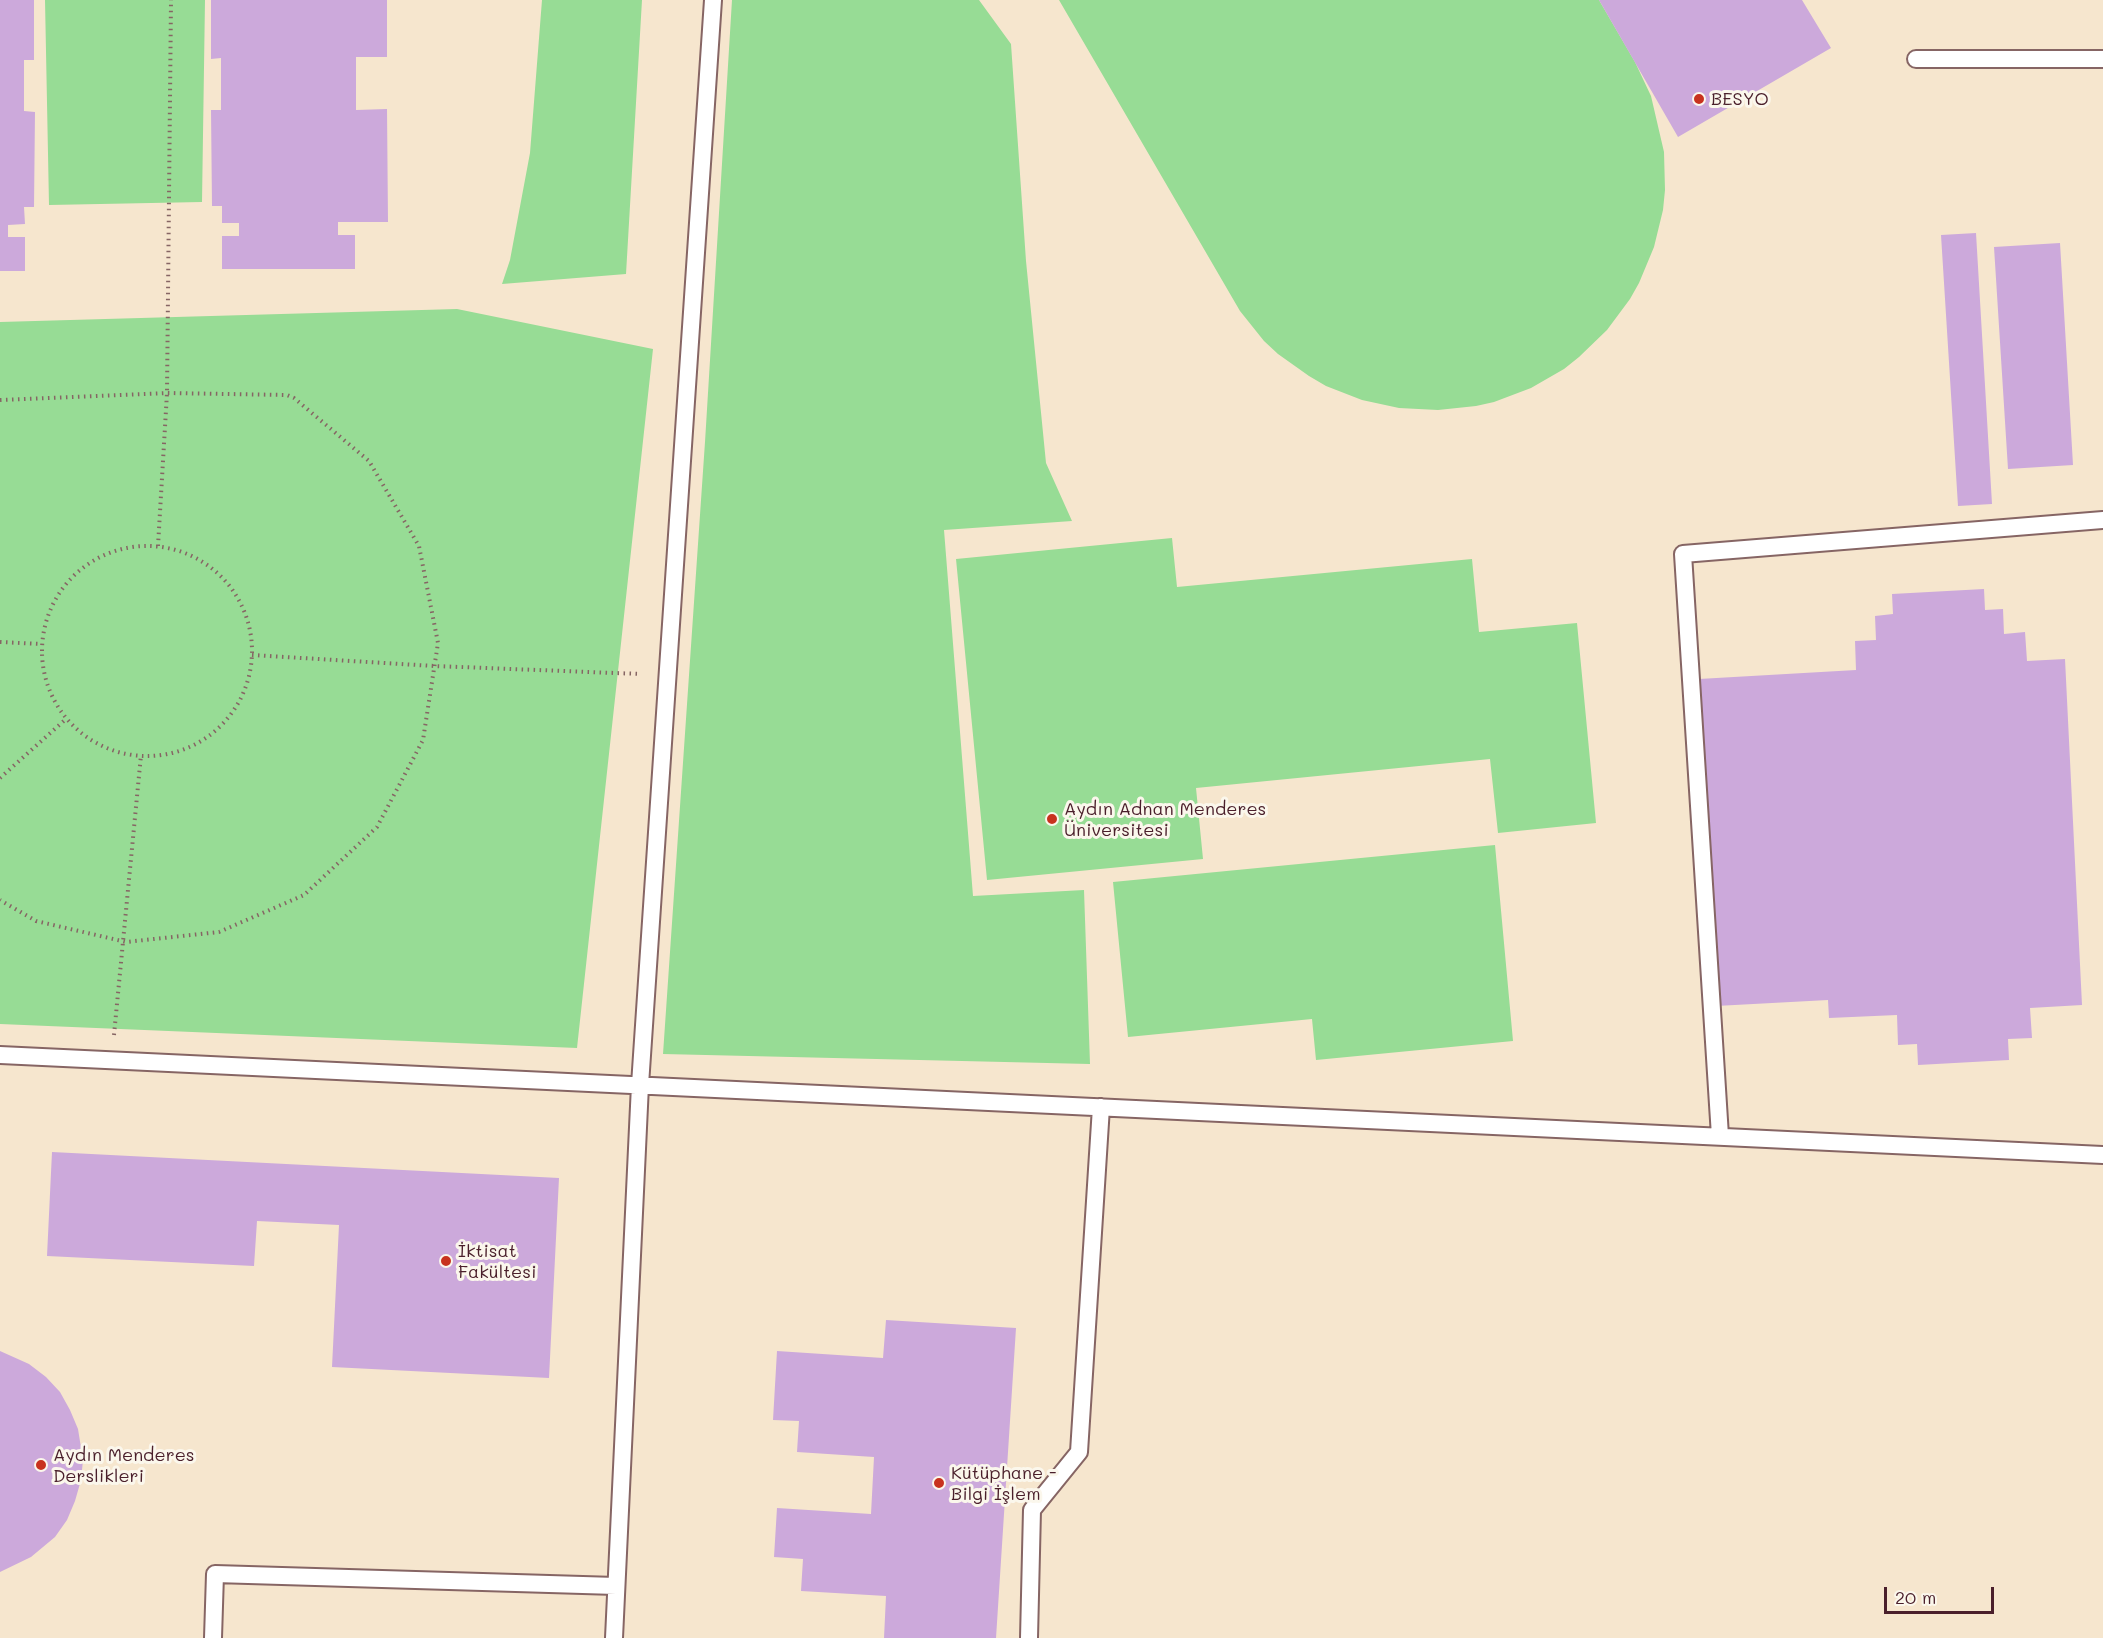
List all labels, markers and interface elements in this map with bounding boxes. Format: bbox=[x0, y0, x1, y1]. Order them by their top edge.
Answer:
place label: BESYO bbox=[1711, 88, 1769, 110]
marker: BESYO bbox=[1692, 92, 1706, 106]
place label: Aydın Adnan Menderes Üniversitesi bbox=[1064, 798, 1266, 840]
marker: Aydın Adnan Menderes Üniversitesi bbox=[1045, 812, 1059, 826]
place label: İktisat Fakültesi bbox=[458, 1240, 537, 1282]
marker: İktisat Fakültesi bbox=[439, 1254, 453, 1268]
place label: Aydın Menderes Derslikleri bbox=[53, 1444, 195, 1486]
marker: Aydın Menderes Derslikleri bbox=[34, 1458, 48, 1472]
place label: Kütüphane - Bilgi İşlem bbox=[951, 1462, 1056, 1504]
marker: Kütüphane - Bilgi İşlem bbox=[932, 1476, 946, 1490]
scale bar bbox=[1887, 1575, 1996, 1613]
text: 20 m bbox=[1895, 1585, 1936, 1609]

